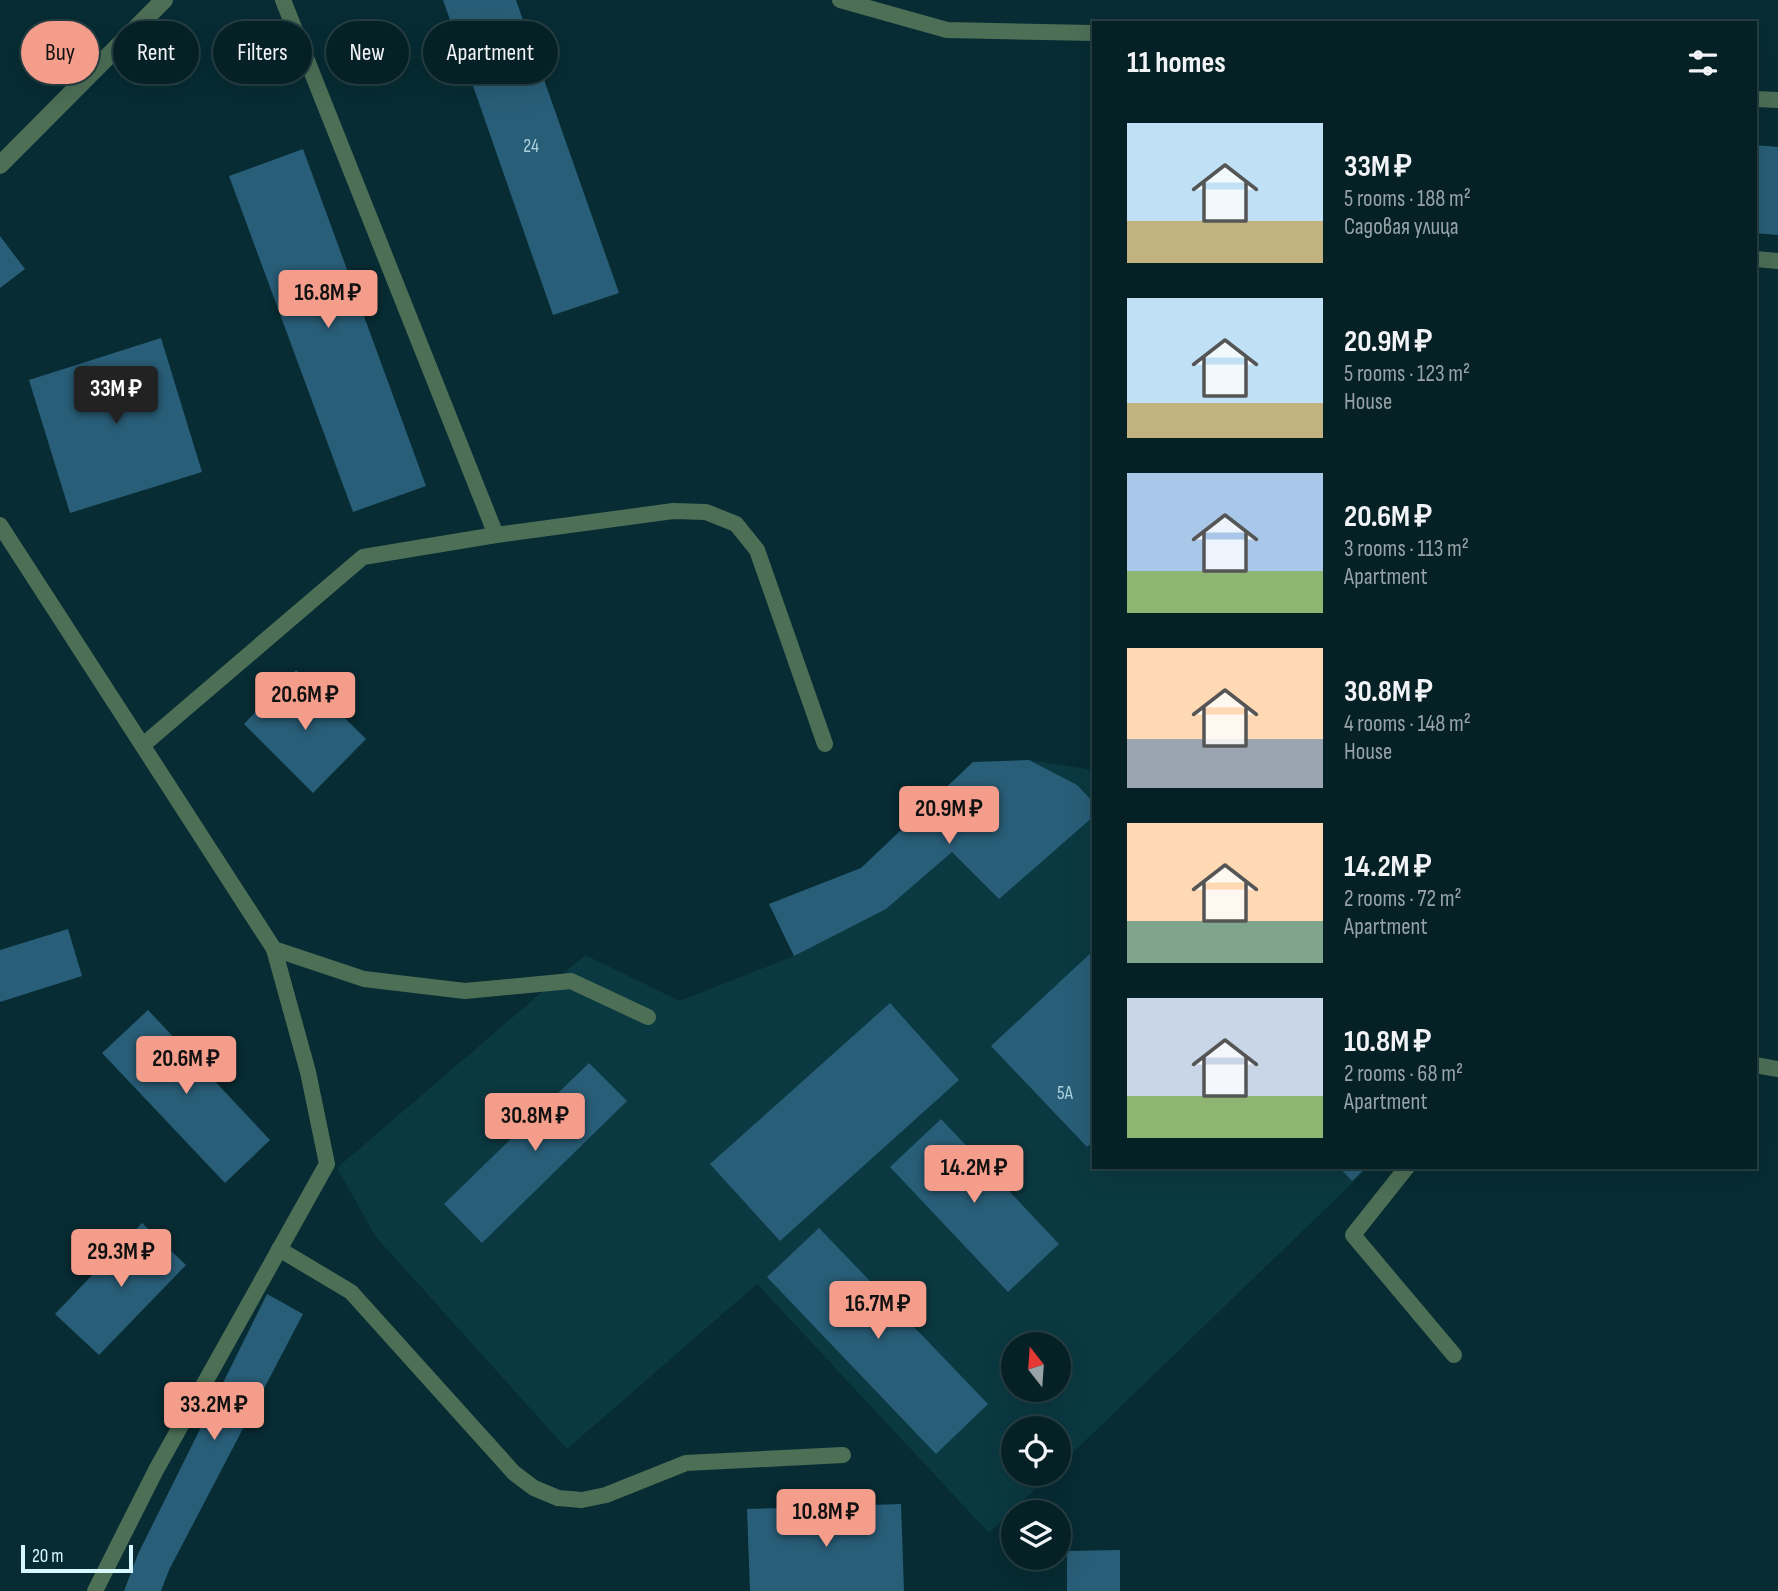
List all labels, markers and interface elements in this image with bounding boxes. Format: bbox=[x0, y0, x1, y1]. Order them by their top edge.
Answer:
chip: Buy bbox=[21, 21, 99, 84]
chip: Rent bbox=[113, 21, 199, 84]
chip: Filters bbox=[213, 21, 312, 84]
chip: New bbox=[326, 21, 409, 84]
chip: Apartment bbox=[423, 21, 558, 84]
icon: filters bbox=[1684, 44, 1722, 82]
text: 11 homes bbox=[1127, 45, 1226, 81]
house number: 24 bbox=[523, 135, 539, 158]
text: 33M ₽ bbox=[1344, 149, 1412, 185]
icon: home bbox=[1183, 151, 1267, 235]
text: 5 rooms · 188 m² bbox=[1344, 185, 1471, 213]
text: Садовая улица bbox=[1344, 213, 1459, 241]
pin: 16.8M ₽ bbox=[263, 270, 393, 330]
text: 16.8M ₽ bbox=[294, 279, 362, 307]
text: 20.9M ₽ bbox=[1344, 324, 1432, 360]
icon: home bbox=[1183, 326, 1267, 410]
text: 5 rooms · 123 m² bbox=[1344, 360, 1470, 388]
pin: 33M ₽ bbox=[67, 366, 165, 426]
text: 33M ₽ bbox=[90, 375, 142, 403]
text: House bbox=[1344, 388, 1392, 416]
text: 20.6M ₽ bbox=[1344, 499, 1432, 535]
icon: home bbox=[1183, 501, 1267, 585]
text: 3 rooms · 113 m² bbox=[1344, 535, 1469, 563]
text: Apartment bbox=[1344, 563, 1428, 591]
pin: 20.6M ₽ bbox=[240, 672, 370, 732]
text: 30.8M ₽ bbox=[1344, 674, 1433, 710]
icon: home bbox=[1183, 676, 1267, 760]
text: 20.6M ₽ bbox=[271, 681, 339, 709]
text: 4 rooms · 148 m² bbox=[1344, 710, 1471, 738]
text: House bbox=[1344, 738, 1392, 766]
pin: 20.9M ₽ bbox=[884, 786, 1014, 846]
text: 20.9M ₽ bbox=[915, 795, 983, 823]
text: 14.2M ₽ bbox=[1344, 849, 1432, 885]
icon: home bbox=[1183, 851, 1267, 935]
text: 2 rooms · 72 m² bbox=[1344, 885, 1462, 913]
text: Apartment bbox=[1344, 913, 1428, 941]
text: 10.8M ₽ bbox=[1344, 1024, 1431, 1060]
icon: home bbox=[1183, 1026, 1267, 1110]
pin: 20.6M ₽ bbox=[121, 1036, 251, 1096]
text: 20.6M ₽ bbox=[152, 1045, 220, 1073]
text: 2 rooms · 68 m² bbox=[1344, 1060, 1463, 1088]
house number: 5А bbox=[1057, 1082, 1074, 1105]
text: Apartment bbox=[1344, 1088, 1428, 1116]
pin: 30.8M ₽ bbox=[470, 1094, 600, 1153]
text: 30.8M ₽ bbox=[501, 1102, 569, 1130]
pin: 14.2M ₽ bbox=[909, 1146, 1039, 1205]
text: 14.2M ₽ bbox=[940, 1154, 1008, 1182]
pin: 29.3M ₽ bbox=[56, 1230, 186, 1289]
text: 29.3M ₽ bbox=[87, 1238, 155, 1266]
pin: 16.7M ₽ bbox=[813, 1282, 943, 1341]
text: 16.7M ₽ bbox=[845, 1290, 911, 1318]
north arrow bbox=[1001, 1332, 1071, 1402]
map controls bbox=[1001, 1332, 1071, 1570]
pin: 33.2M ₽ bbox=[149, 1382, 279, 1442]
text: 33.2M ₽ bbox=[180, 1391, 248, 1419]
button: locate bbox=[1001, 1416, 1071, 1486]
pin: 10.8M ₽ bbox=[761, 1490, 891, 1549]
text: 10.8M ₽ bbox=[793, 1498, 860, 1526]
button: layers bbox=[1001, 1500, 1071, 1570]
scale bar bbox=[21, 1542, 133, 1574]
text: 20 m bbox=[32, 1545, 64, 1568]

